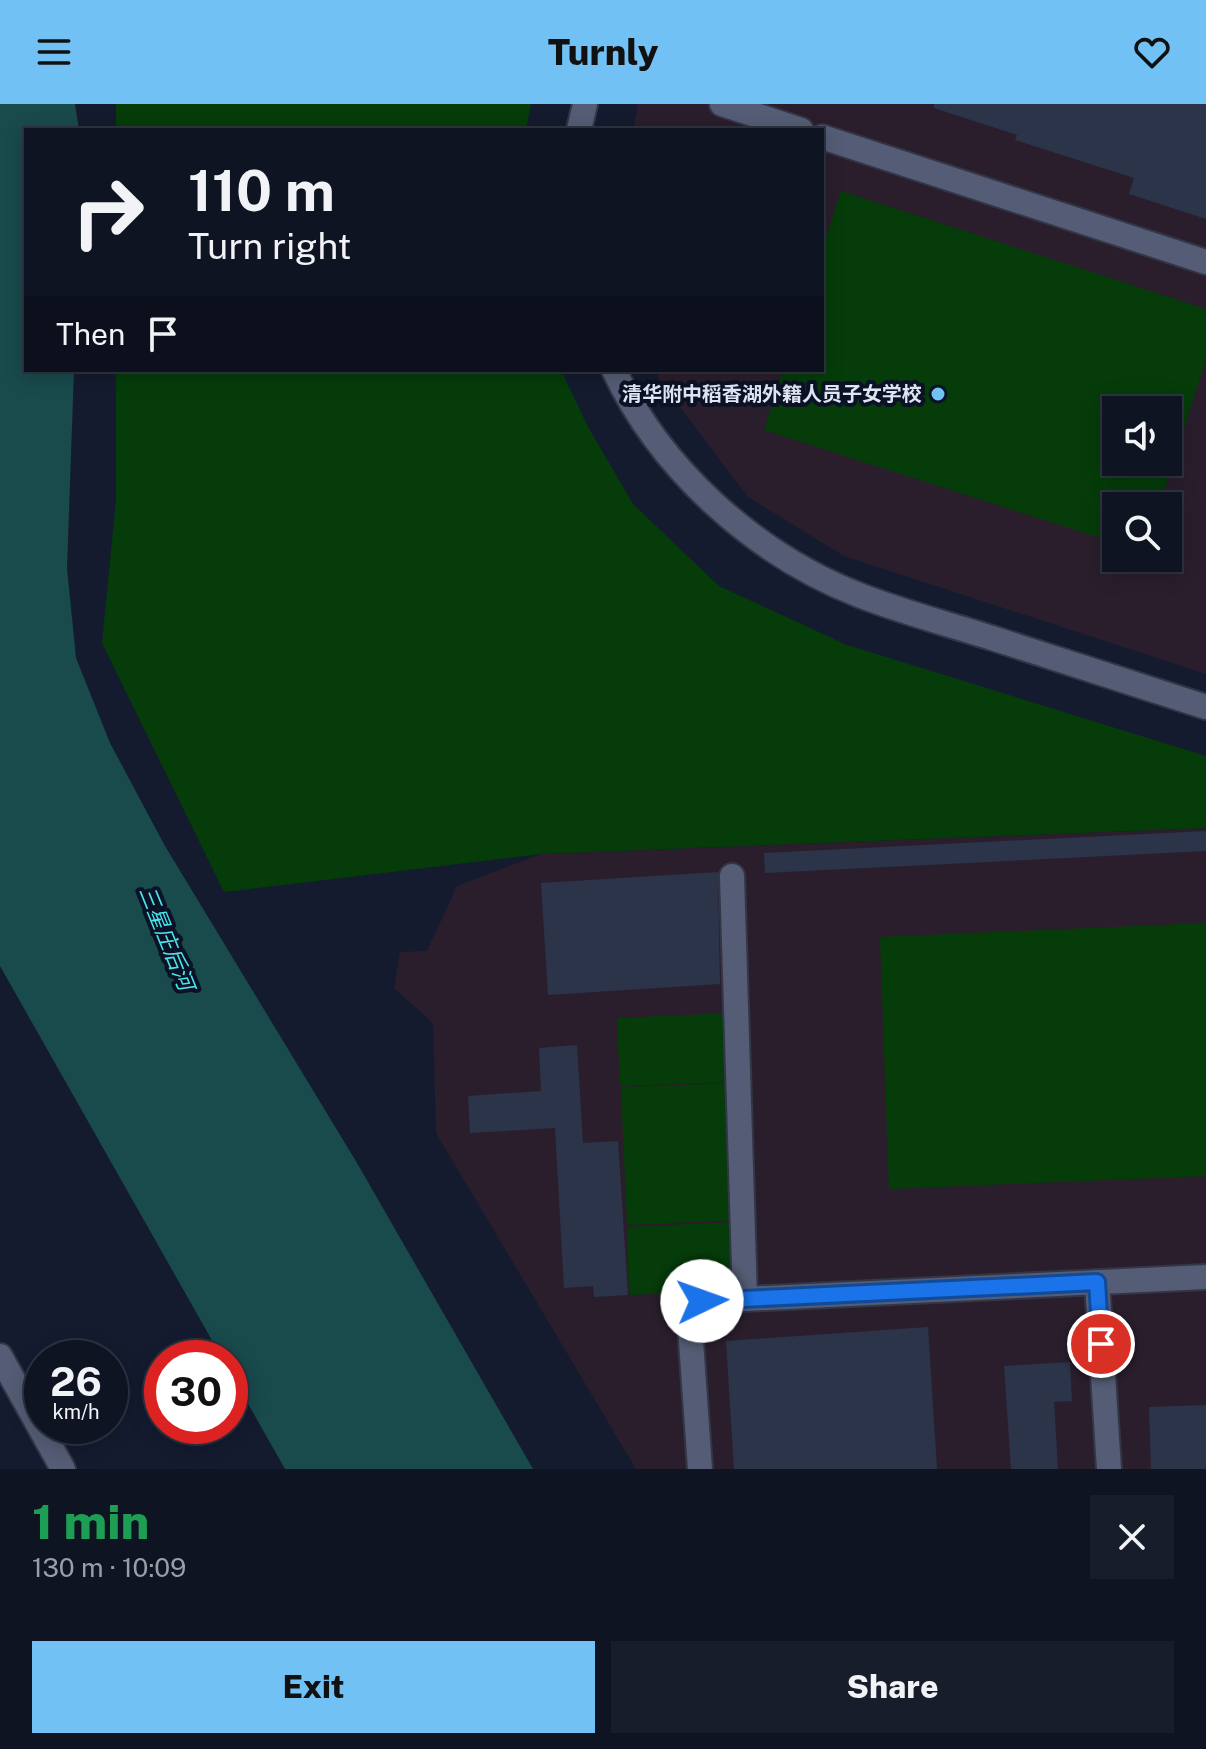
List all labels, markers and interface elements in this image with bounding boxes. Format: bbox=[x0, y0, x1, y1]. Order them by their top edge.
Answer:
icon: menu bbox=[32, 30, 76, 74]
icon: heart bbox=[1130, 30, 1174, 74]
text: Turnly bbox=[548, 31, 658, 73]
text: 110 m bbox=[188, 158, 335, 224]
icon: right bbox=[56, 160, 160, 264]
text: Turn right bbox=[188, 225, 351, 267]
icon: arrive bbox=[141, 312, 185, 356]
text: Then bbox=[56, 316, 125, 352]
place label: 清华附中稻香湖外籍人员子女学校 bbox=[622, 382, 922, 406]
marker: 清华附中稻香湖外籍人员子女学校 bbox=[929, 385, 947, 403]
map controls bbox=[1102, 396, 1182, 572]
button: sound bbox=[1102, 396, 1182, 476]
button: search bbox=[1102, 492, 1182, 572]
water label: 三星庄后河 bbox=[134, 882, 201, 998]
position arrow bbox=[660, 1259, 744, 1343]
pin bbox=[1067, 1310, 1135, 1378]
icon: arrive bbox=[1079, 1322, 1123, 1366]
speed limit sign: 30 bbox=[144, 1340, 248, 1444]
text: 26 bbox=[50, 1358, 102, 1405]
text: km/h bbox=[52, 1400, 100, 1424]
text: 1 min bbox=[32, 1493, 149, 1550]
button: close bbox=[1090, 1495, 1174, 1579]
text: 130 m · 10:09 bbox=[32, 1552, 186, 1583]
button: Exit bbox=[32, 1641, 595, 1733]
button: Share bbox=[611, 1641, 1174, 1733]

